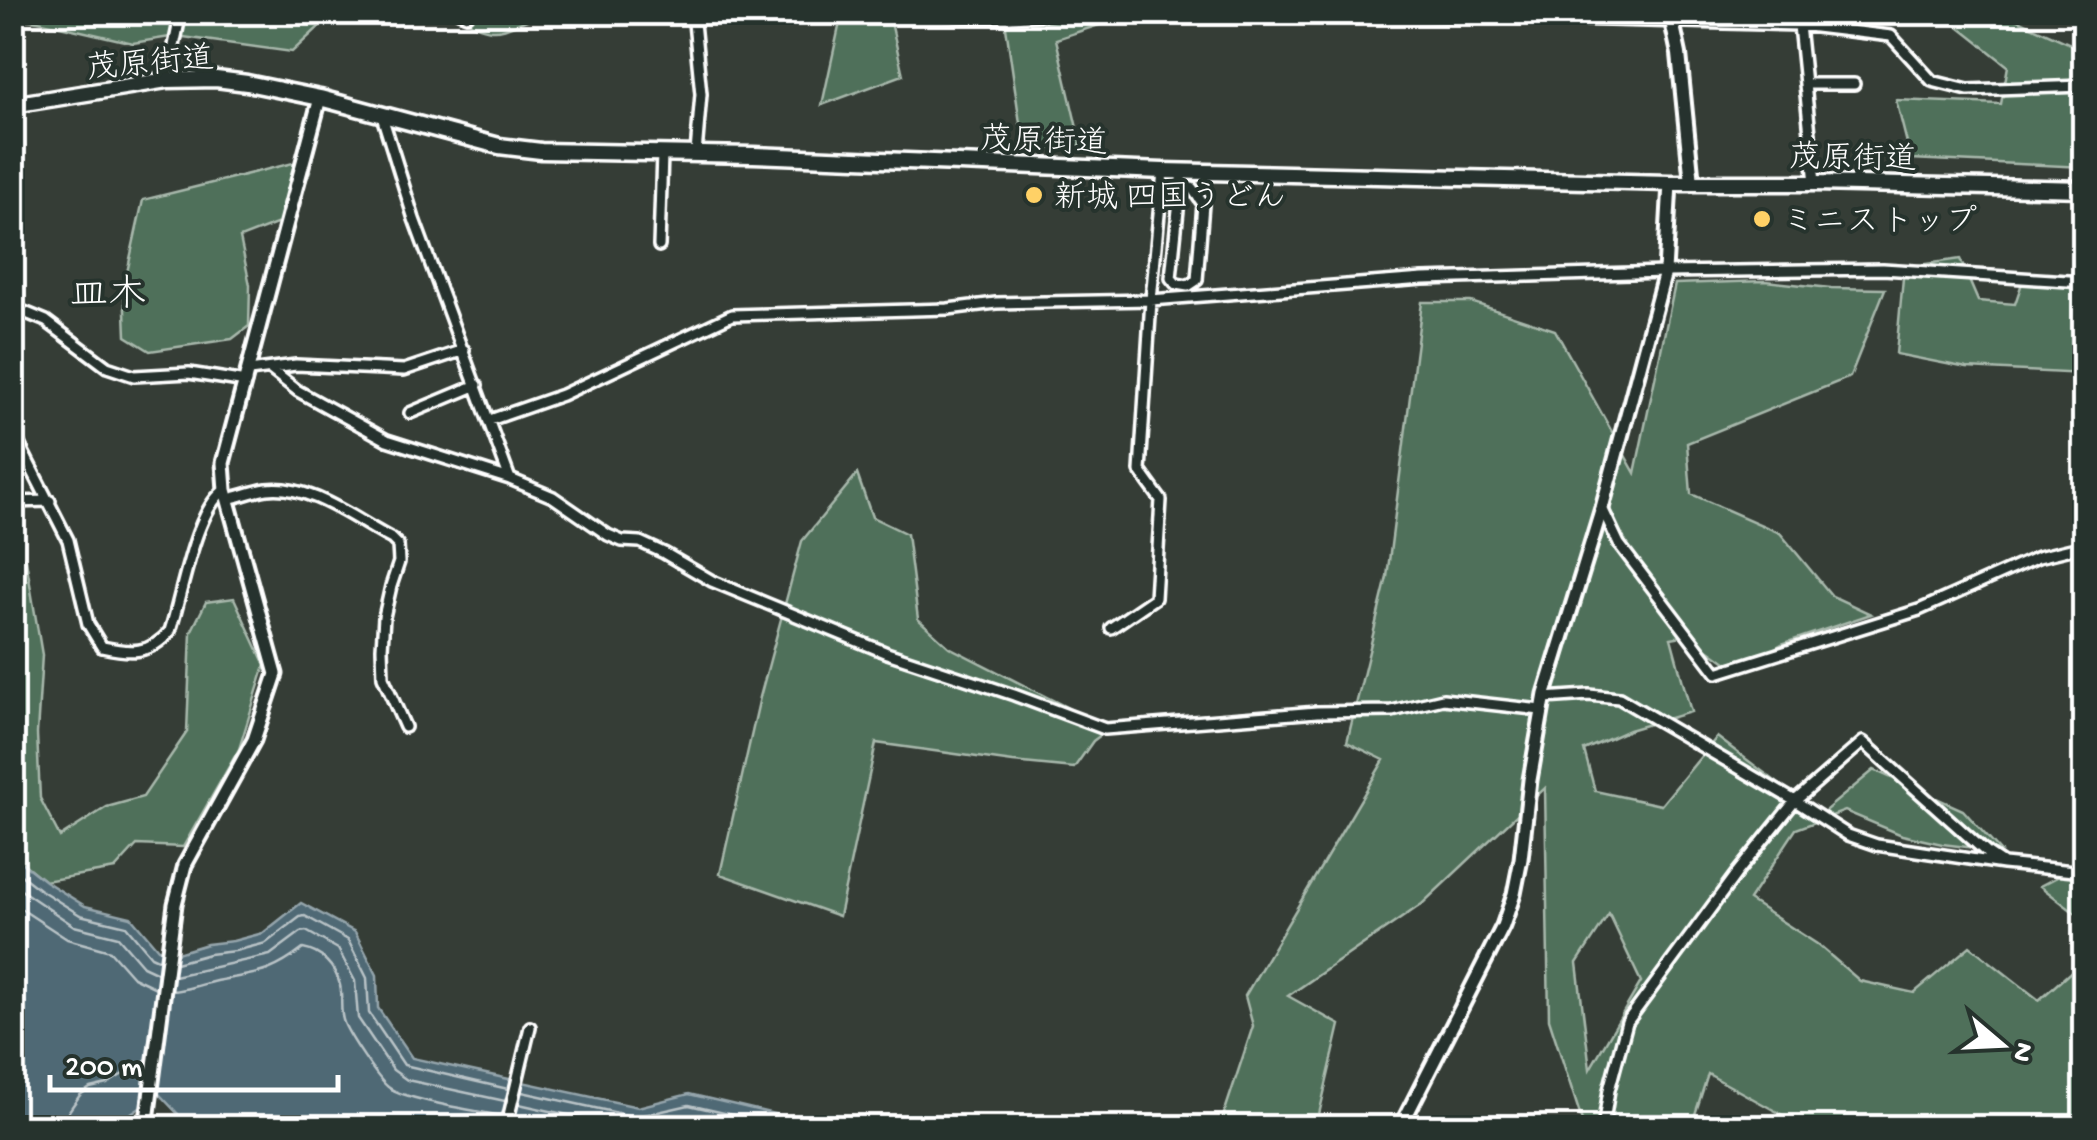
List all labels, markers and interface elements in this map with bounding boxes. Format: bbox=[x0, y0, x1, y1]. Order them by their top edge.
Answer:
street label: 茂原街道 bbox=[85, 40, 216, 90]
street label: 茂原街道 bbox=[979, 122, 1108, 165]
street label: 茂原街道 bbox=[1789, 140, 1917, 181]
place label: 新城 四国うどん bbox=[1054, 180, 1286, 219]
marker: 新城 四国うどん bbox=[1023, 184, 1045, 206]
place label: ミニストップ bbox=[1782, 204, 1977, 243]
marker: ミニストップ bbox=[1751, 208, 1773, 230]
district label: 皿木 bbox=[70, 274, 146, 320]
north arrow bbox=[1952, 995, 2052, 1095]
scale bar bbox=[50, 1030, 338, 1092]
text: N bbox=[2003, 1038, 2040, 1066]
text: 200 m bbox=[65, 1052, 142, 1087]

